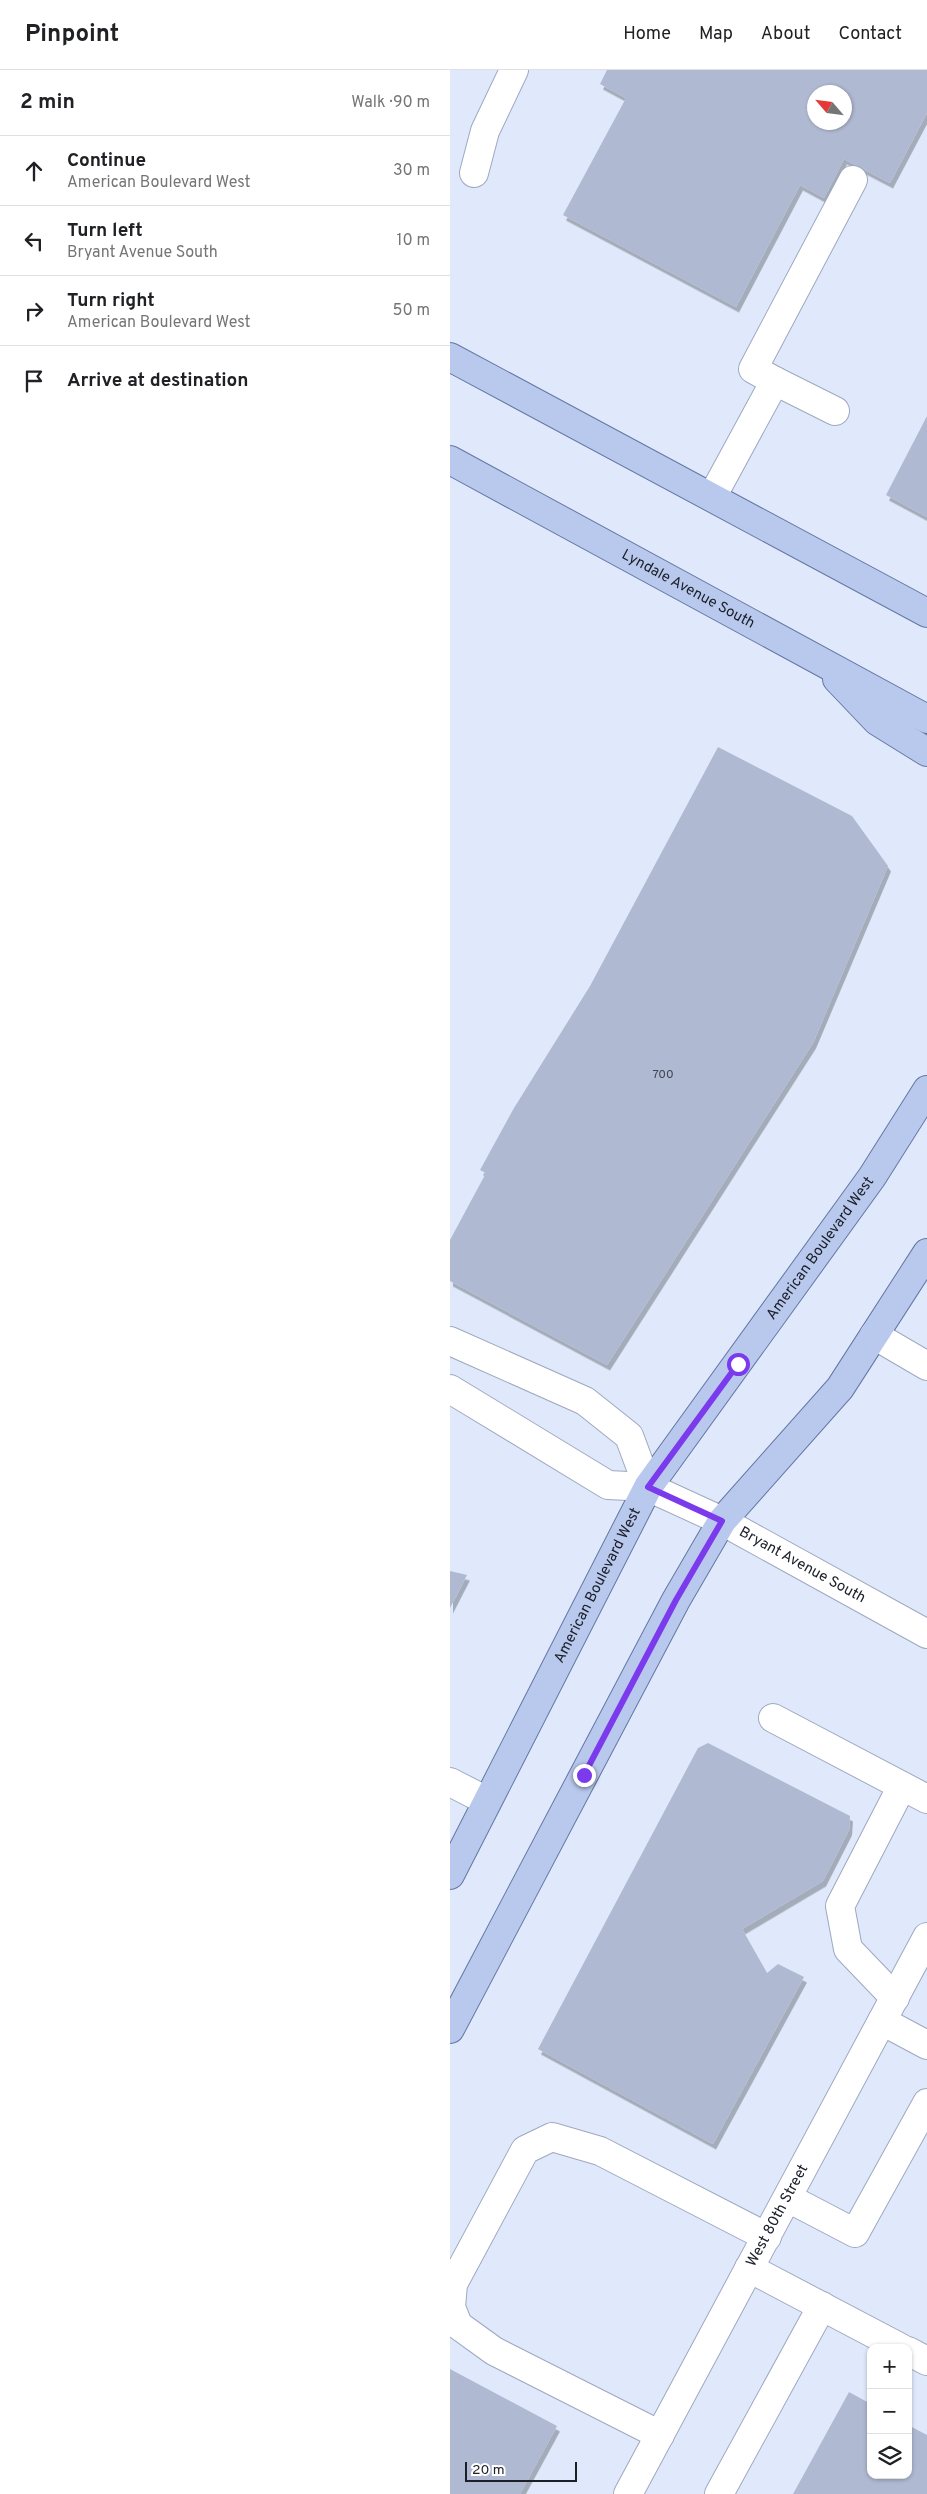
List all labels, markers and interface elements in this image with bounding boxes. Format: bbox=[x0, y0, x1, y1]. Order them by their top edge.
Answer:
text: Pinpoint bbox=[25, 20, 119, 50]
text: Home bbox=[623, 23, 671, 46]
text: Map bbox=[699, 23, 733, 46]
text: About bbox=[761, 23, 810, 46]
text: Contact bbox=[838, 23, 902, 46]
north arrow bbox=[807, 85, 852, 130]
text: 2 min bbox=[20, 89, 75, 116]
text: Walk · 90 m bbox=[351, 93, 430, 113]
text: Continue bbox=[67, 149, 146, 173]
icon: ahead bbox=[20, 157, 48, 185]
text: 30 m bbox=[393, 161, 430, 181]
text: American Boulevard West bbox=[67, 173, 251, 193]
text: Turn left bbox=[67, 219, 143, 243]
icon: left bbox=[20, 227, 48, 255]
text: 10 m bbox=[396, 231, 430, 251]
text: Bryant Avenue South bbox=[67, 243, 218, 263]
text: Turn right bbox=[67, 289, 155, 313]
icon: right bbox=[20, 297, 48, 325]
text: 50 m bbox=[393, 301, 430, 321]
text: American Boulevard West bbox=[67, 313, 251, 333]
icon: arrive bbox=[20, 367, 48, 395]
text: Arrive at destination bbox=[67, 369, 248, 393]
street label: Lyndale Avenue South bbox=[618, 545, 758, 633]
house number: 700 bbox=[652, 1067, 674, 1083]
street label: American Boulevard West bbox=[762, 1173, 879, 1324]
route start bbox=[727, 1353, 750, 1376]
street label: American Boulevard West bbox=[550, 1504, 645, 1667]
street label: Bryant Avenue South bbox=[736, 1523, 869, 1608]
route end bbox=[573, 1764, 596, 1787]
street label: West 80th Street bbox=[742, 2161, 813, 2270]
map controls bbox=[867, 2344, 912, 2479]
button: + bbox=[867, 2344, 912, 2389]
button: − bbox=[867, 2389, 912, 2434]
button: layers bbox=[867, 2434, 912, 2479]
scale bar bbox=[465, 2459, 578, 2482]
text: 20 m bbox=[472, 2462, 505, 2479]

